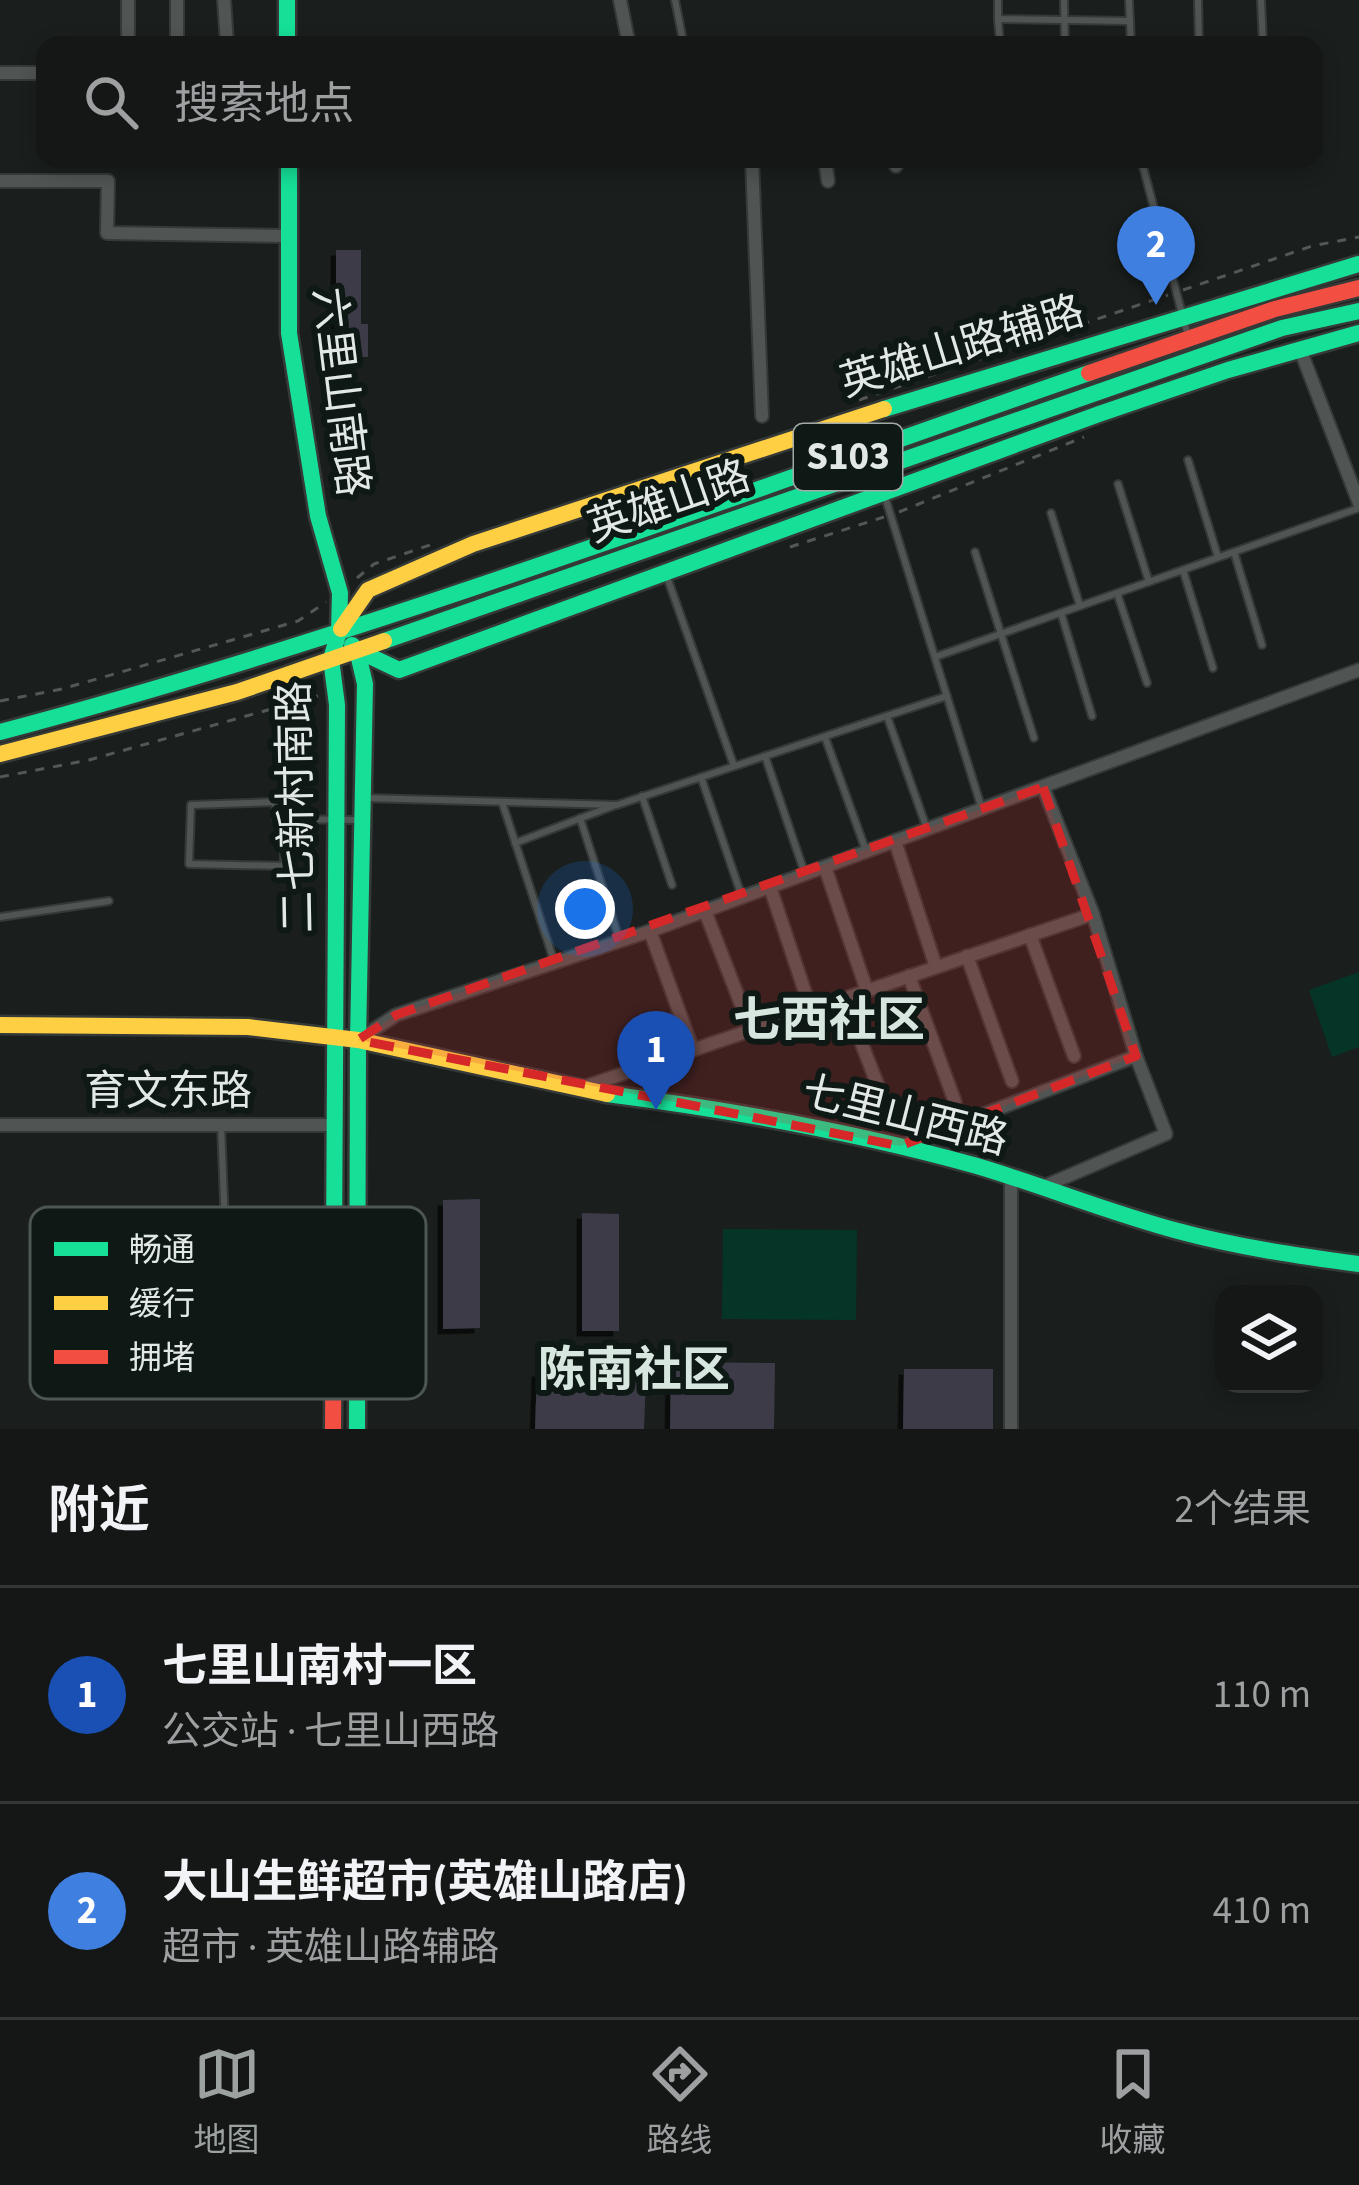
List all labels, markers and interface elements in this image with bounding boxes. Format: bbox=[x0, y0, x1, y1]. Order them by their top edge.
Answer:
search box bbox=[36, 36, 1323, 168]
icon: search bbox=[78, 69, 144, 135]
text: 搜索地点 bbox=[174, 73, 354, 137]
pin: 2 bbox=[1117, 206, 1195, 305]
street label: 英雄山路辅路 bbox=[833, 281, 1091, 413]
street label: 六里山南路 bbox=[297, 284, 383, 500]
road number: S103 bbox=[794, 424, 902, 490]
street label: 英雄山路 bbox=[580, 446, 758, 558]
street label: 二七新村南路 bbox=[265, 680, 329, 934]
your location bbox=[555, 879, 615, 939]
district label: 七西社区 bbox=[733, 987, 925, 1055]
pin: 1 bbox=[617, 1011, 695, 1110]
street label: 七里山西路 bbox=[796, 1061, 1014, 1171]
street label: 育文东路 bbox=[84, 1062, 252, 1122]
legend bbox=[30, 1207, 426, 1399]
text: 畅通 bbox=[129, 1227, 195, 1274]
text: 缓行 bbox=[129, 1281, 195, 1328]
map controls bbox=[1215, 1285, 1323, 1393]
button: layers bbox=[1215, 1285, 1323, 1393]
text: 拥堵 bbox=[129, 1335, 195, 1382]
district label: 陈南社区 bbox=[538, 1337, 730, 1405]
text: 附近 bbox=[48, 1475, 150, 1547]
text: 2个结果 bbox=[1175, 1482, 1311, 1538]
text: 七里山南村一区 bbox=[162, 1635, 477, 1699]
text: 1 bbox=[77, 1667, 97, 1723]
text: 110 m bbox=[1213, 1667, 1311, 1723]
text: 公交站 · 七里山西路 bbox=[162, 1704, 499, 1760]
text: 大山生鲜超市(英雄山路店) bbox=[162, 1851, 688, 1915]
text: 2 bbox=[77, 1883, 97, 1939]
text: 410 m bbox=[1213, 1883, 1311, 1939]
text: 超市 · 英雄山路辅路 bbox=[162, 1920, 499, 1976]
tab: 地图 bbox=[194, 2041, 260, 2164]
tab: 路线 bbox=[647, 2041, 713, 2164]
tab: 收藏 bbox=[1100, 2041, 1166, 2164]

